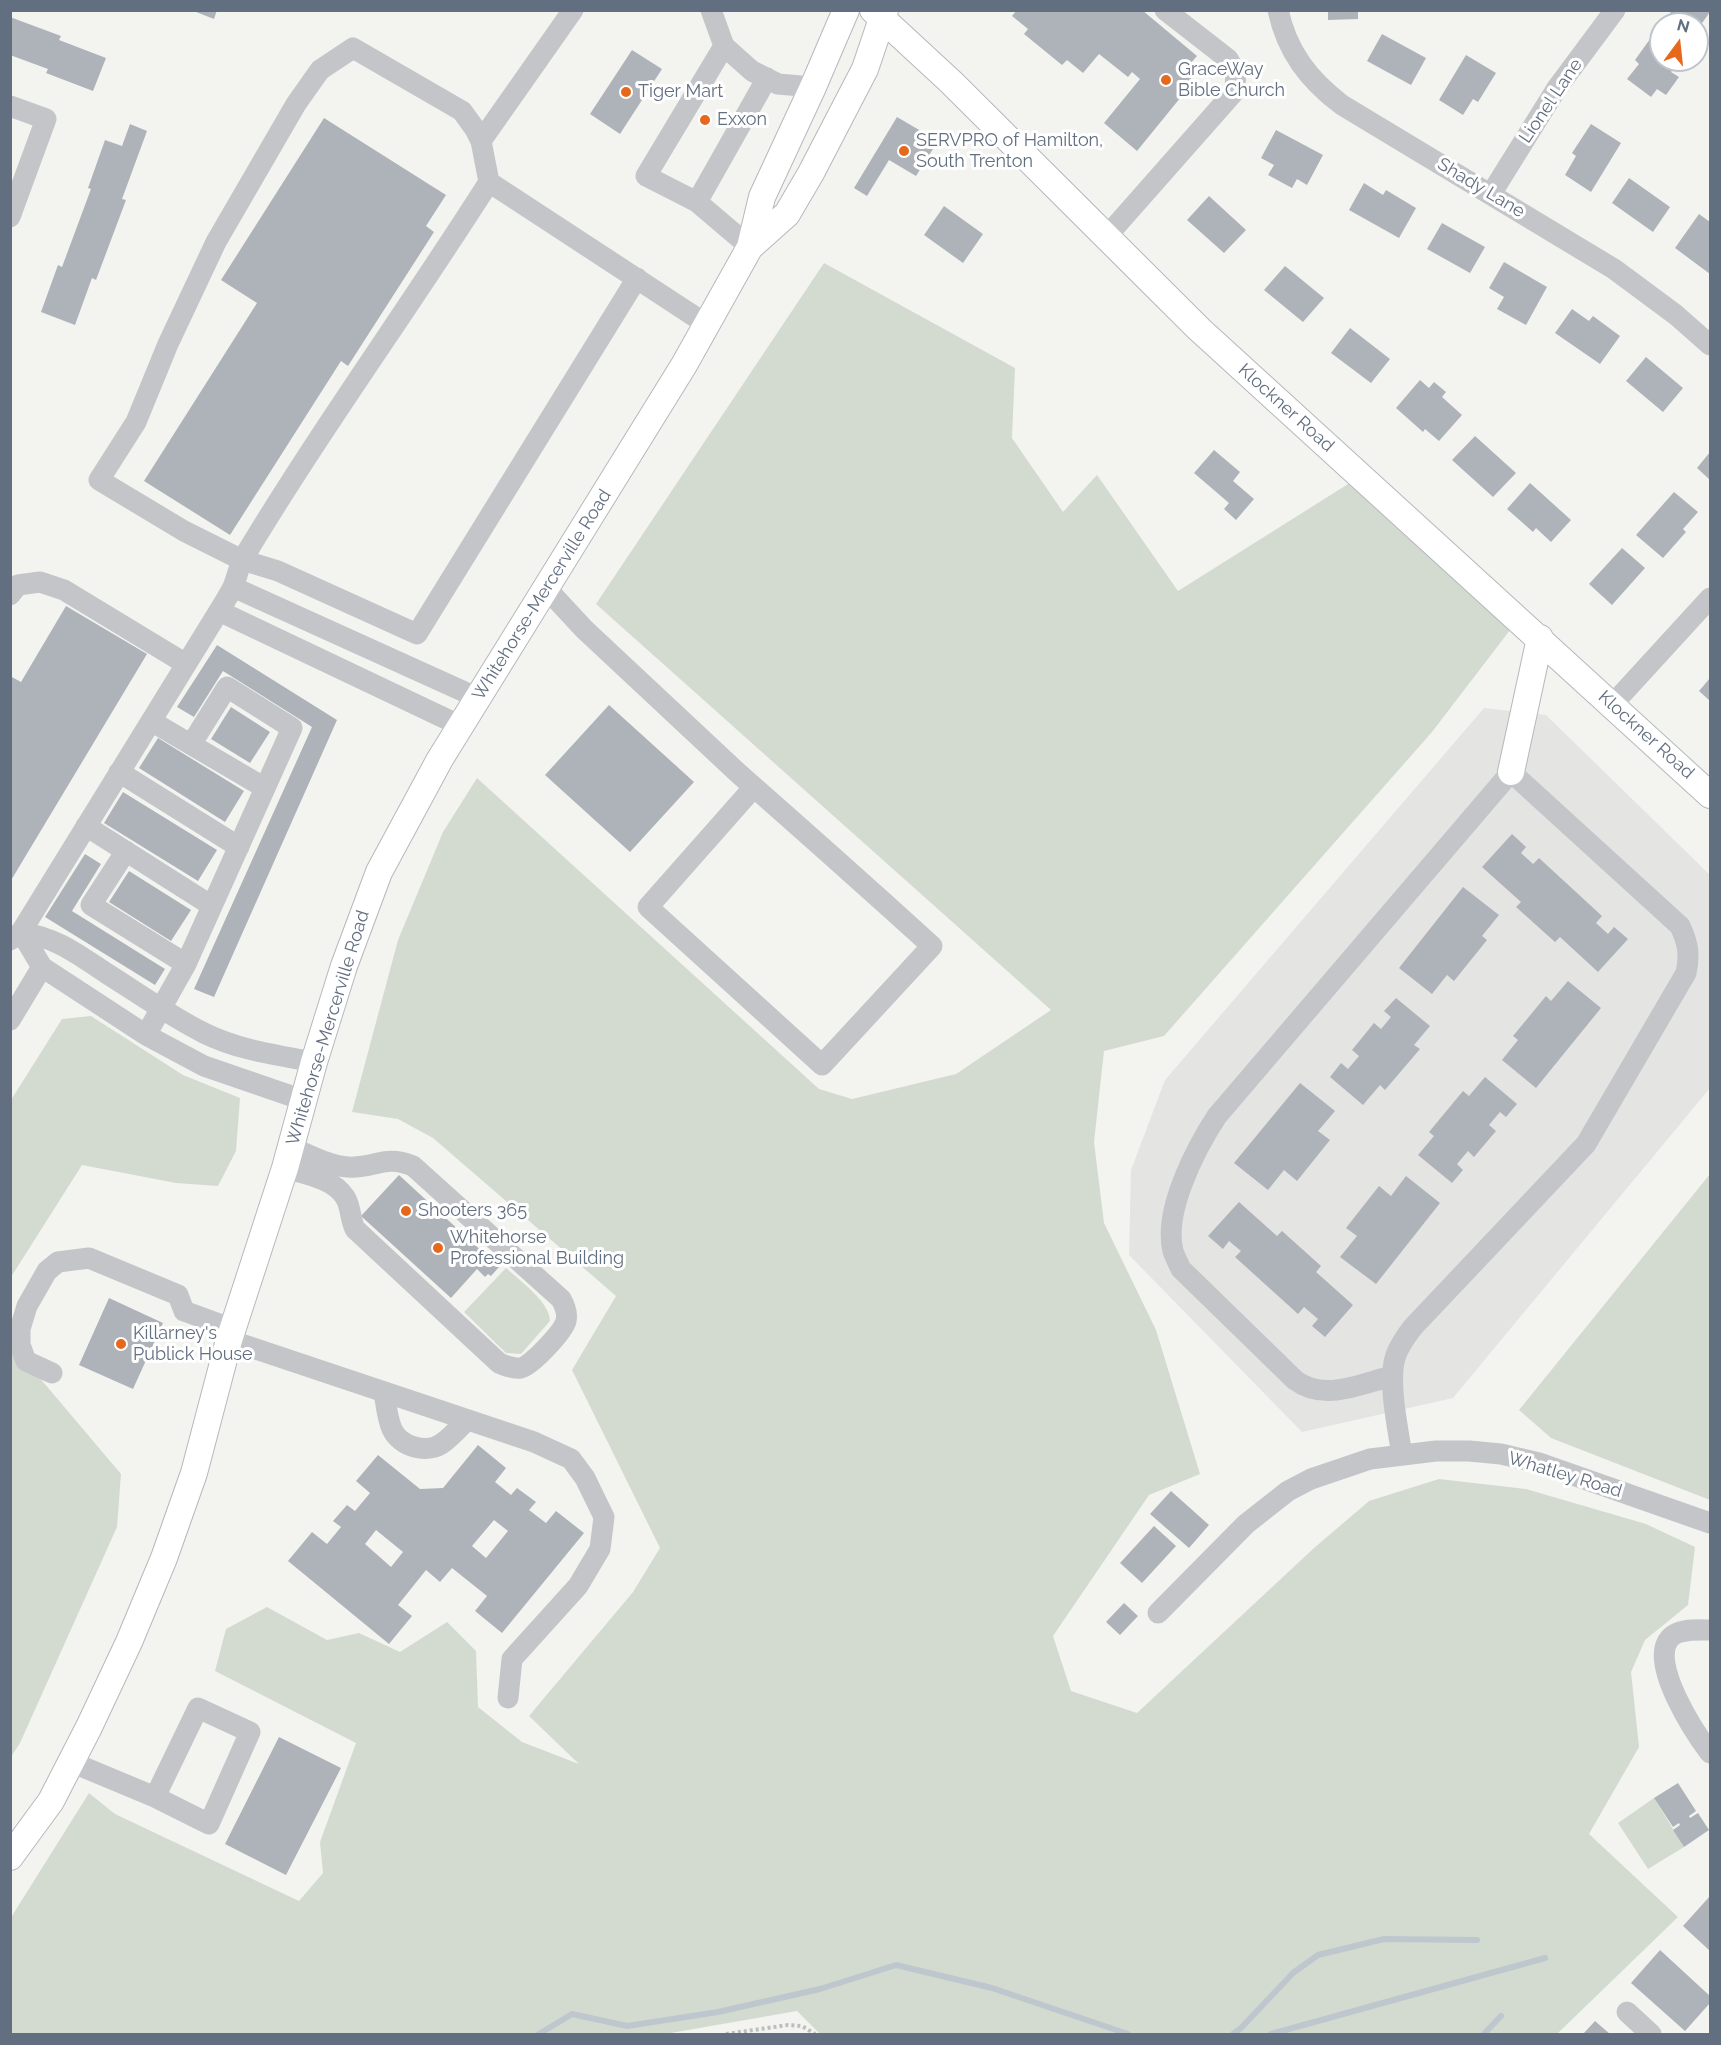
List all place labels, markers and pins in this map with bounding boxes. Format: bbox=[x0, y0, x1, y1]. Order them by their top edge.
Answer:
place label: GraceWay Bible Church bbox=[1178, 59, 1285, 101]
marker: GraceWay Bible Church bbox=[1159, 73, 1173, 87]
place label: Tiger Mart bbox=[638, 81, 723, 103]
marker: Tiger Mart bbox=[619, 85, 633, 99]
place label: Exxon bbox=[717, 109, 767, 131]
marker: Exxon bbox=[698, 113, 712, 127]
place label: SERVPRO of Hamilton, South Trenton bbox=[916, 130, 1103, 172]
marker: SERVPRO of Hamilton, South Trenton bbox=[897, 144, 911, 158]
place label: Shooters 365 bbox=[418, 1200, 527, 1222]
marker: Shooters 365 bbox=[399, 1204, 413, 1218]
place label: Whitehorse Professional Building bbox=[450, 1227, 624, 1270]
marker: Whitehorse Professional Building bbox=[431, 1241, 445, 1255]
place label: Killarney's Publick House bbox=[133, 1323, 253, 1366]
marker: Killarney's Publick House bbox=[114, 1337, 128, 1351]

